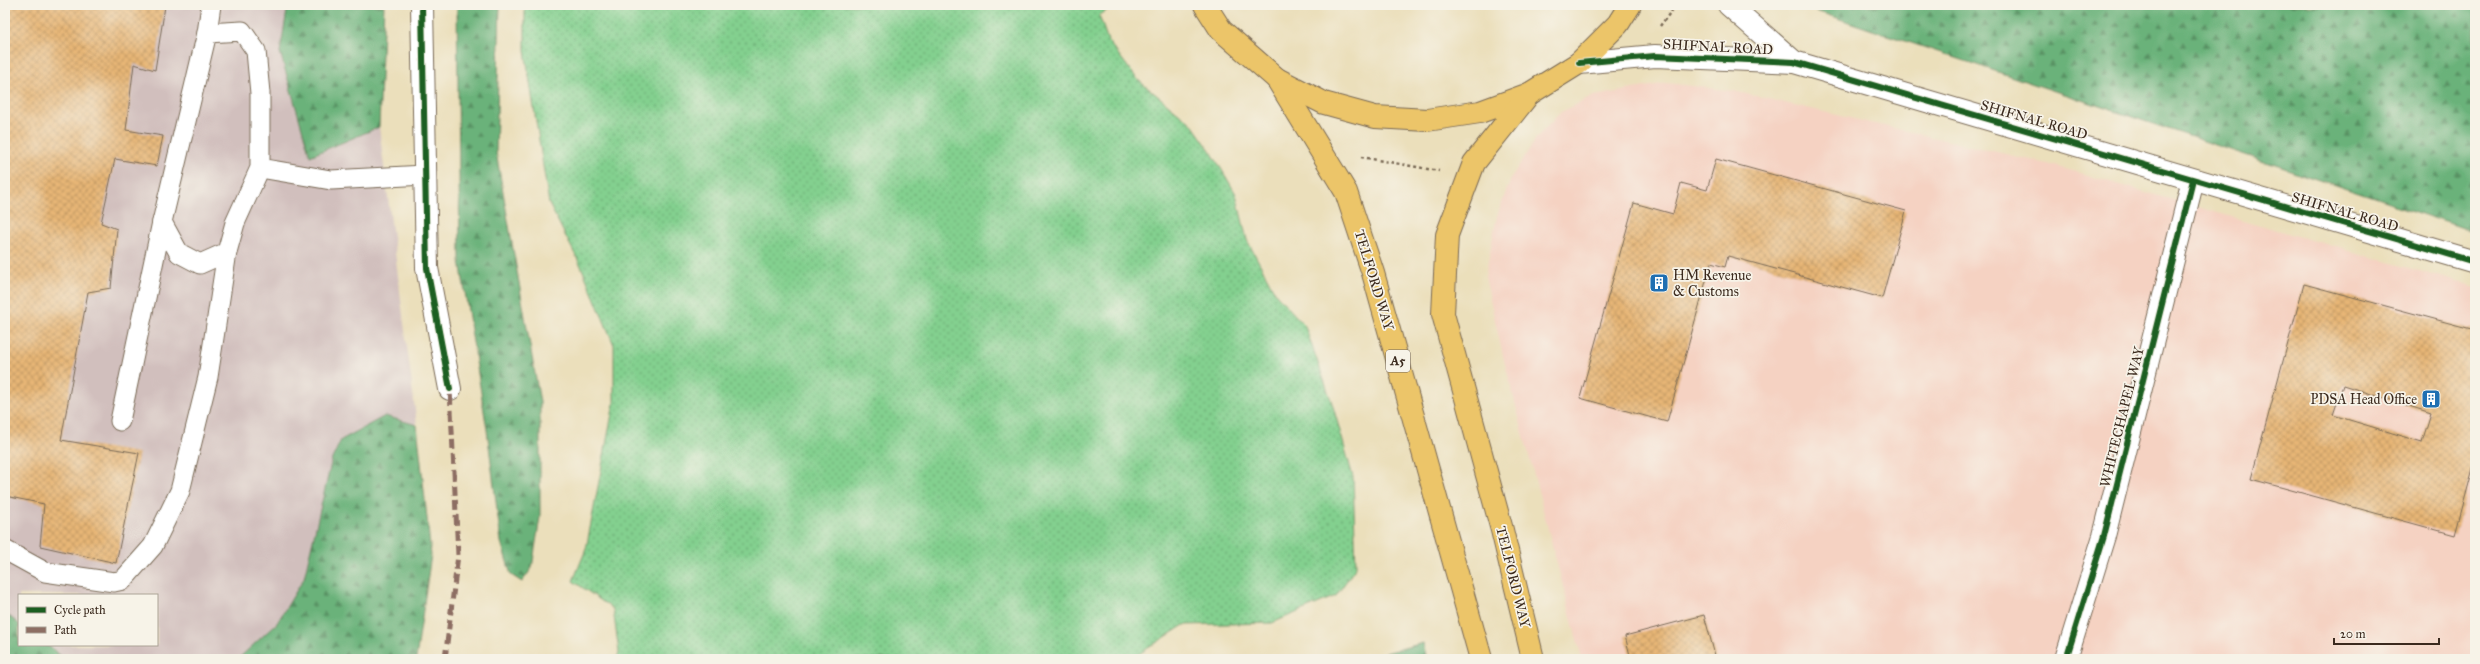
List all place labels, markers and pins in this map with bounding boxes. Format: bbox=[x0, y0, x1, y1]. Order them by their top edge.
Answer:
place label: HM Revenue & Customs bbox=[1673, 267, 1751, 300]
building icon: HM Revenue & Customs bbox=[1648, 272, 1670, 294]
building icon: PDSA Head Office bbox=[2420, 388, 2442, 410]
place label: PDSA Head Office bbox=[2310, 391, 2417, 408]

